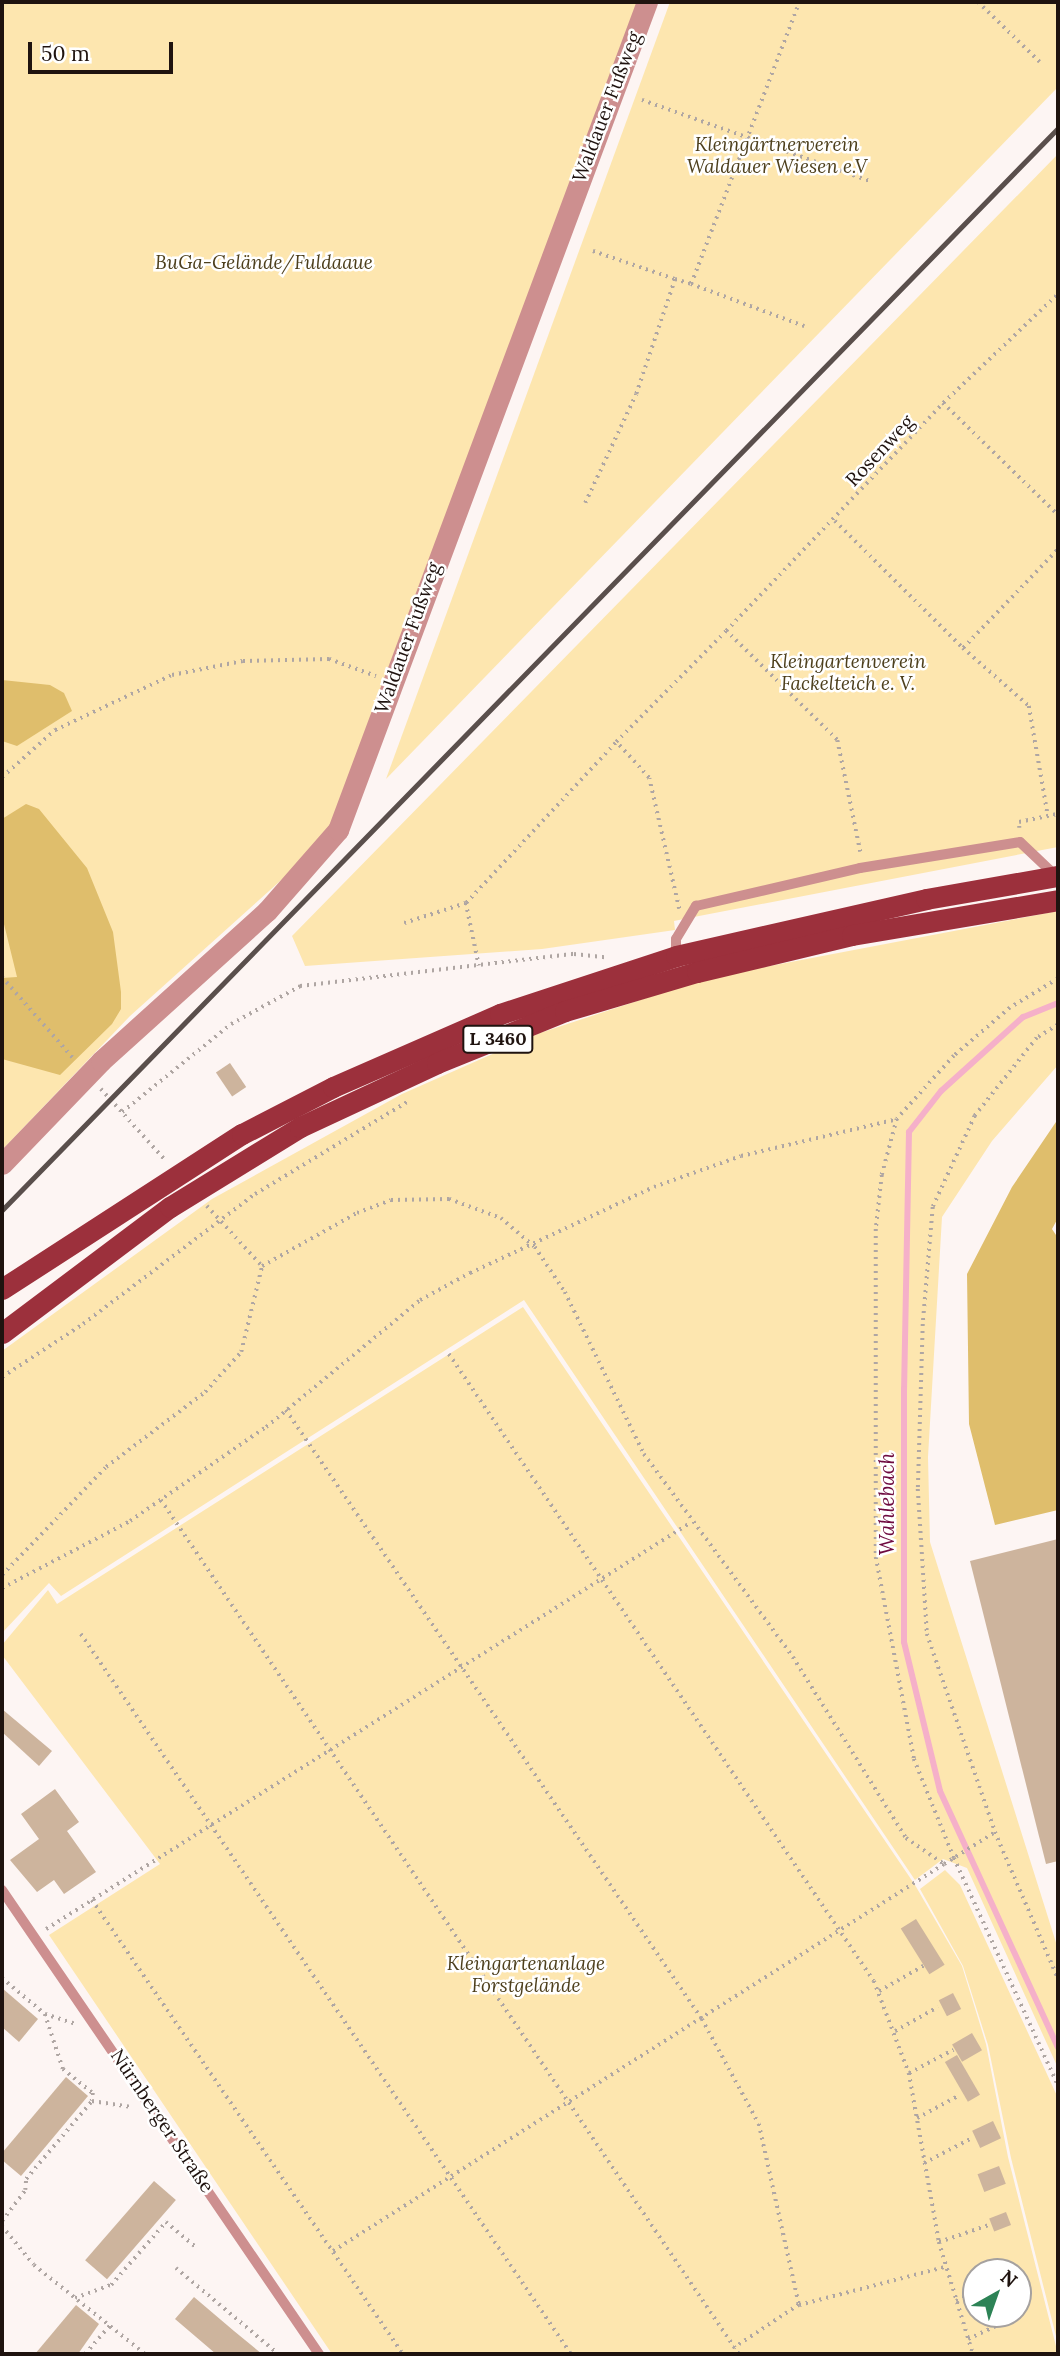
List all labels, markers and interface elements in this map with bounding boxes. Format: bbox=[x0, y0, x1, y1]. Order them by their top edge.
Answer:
scale bar bbox=[32, 28, 177, 72]
street label: Waldauer Fußweg bbox=[568, 29, 646, 185]
text: 50 m bbox=[41, 40, 90, 67]
park label: Kleingärtnerverein Waldauer Wiesen e.V bbox=[687, 134, 867, 178]
park label: BuGa-Gelände/Fuldaaue bbox=[155, 252, 373, 274]
street label: Rosenweg bbox=[841, 411, 919, 491]
street label: Waldauer Fußweg bbox=[370, 559, 446, 717]
park label: Kleingartenverein Fackelteich e. V. bbox=[770, 651, 926, 695]
road number: L 3460 bbox=[461, 1024, 535, 1054]
water label: Wahlebach bbox=[874, 1452, 900, 1556]
park label: Kleingartenanlage Forstgelände bbox=[447, 1953, 605, 1997]
street label: Nürnberger Straße bbox=[106, 2045, 218, 2197]
north arrow bbox=[962, 2258, 1032, 2328]
text: N bbox=[996, 2265, 1023, 2292]

